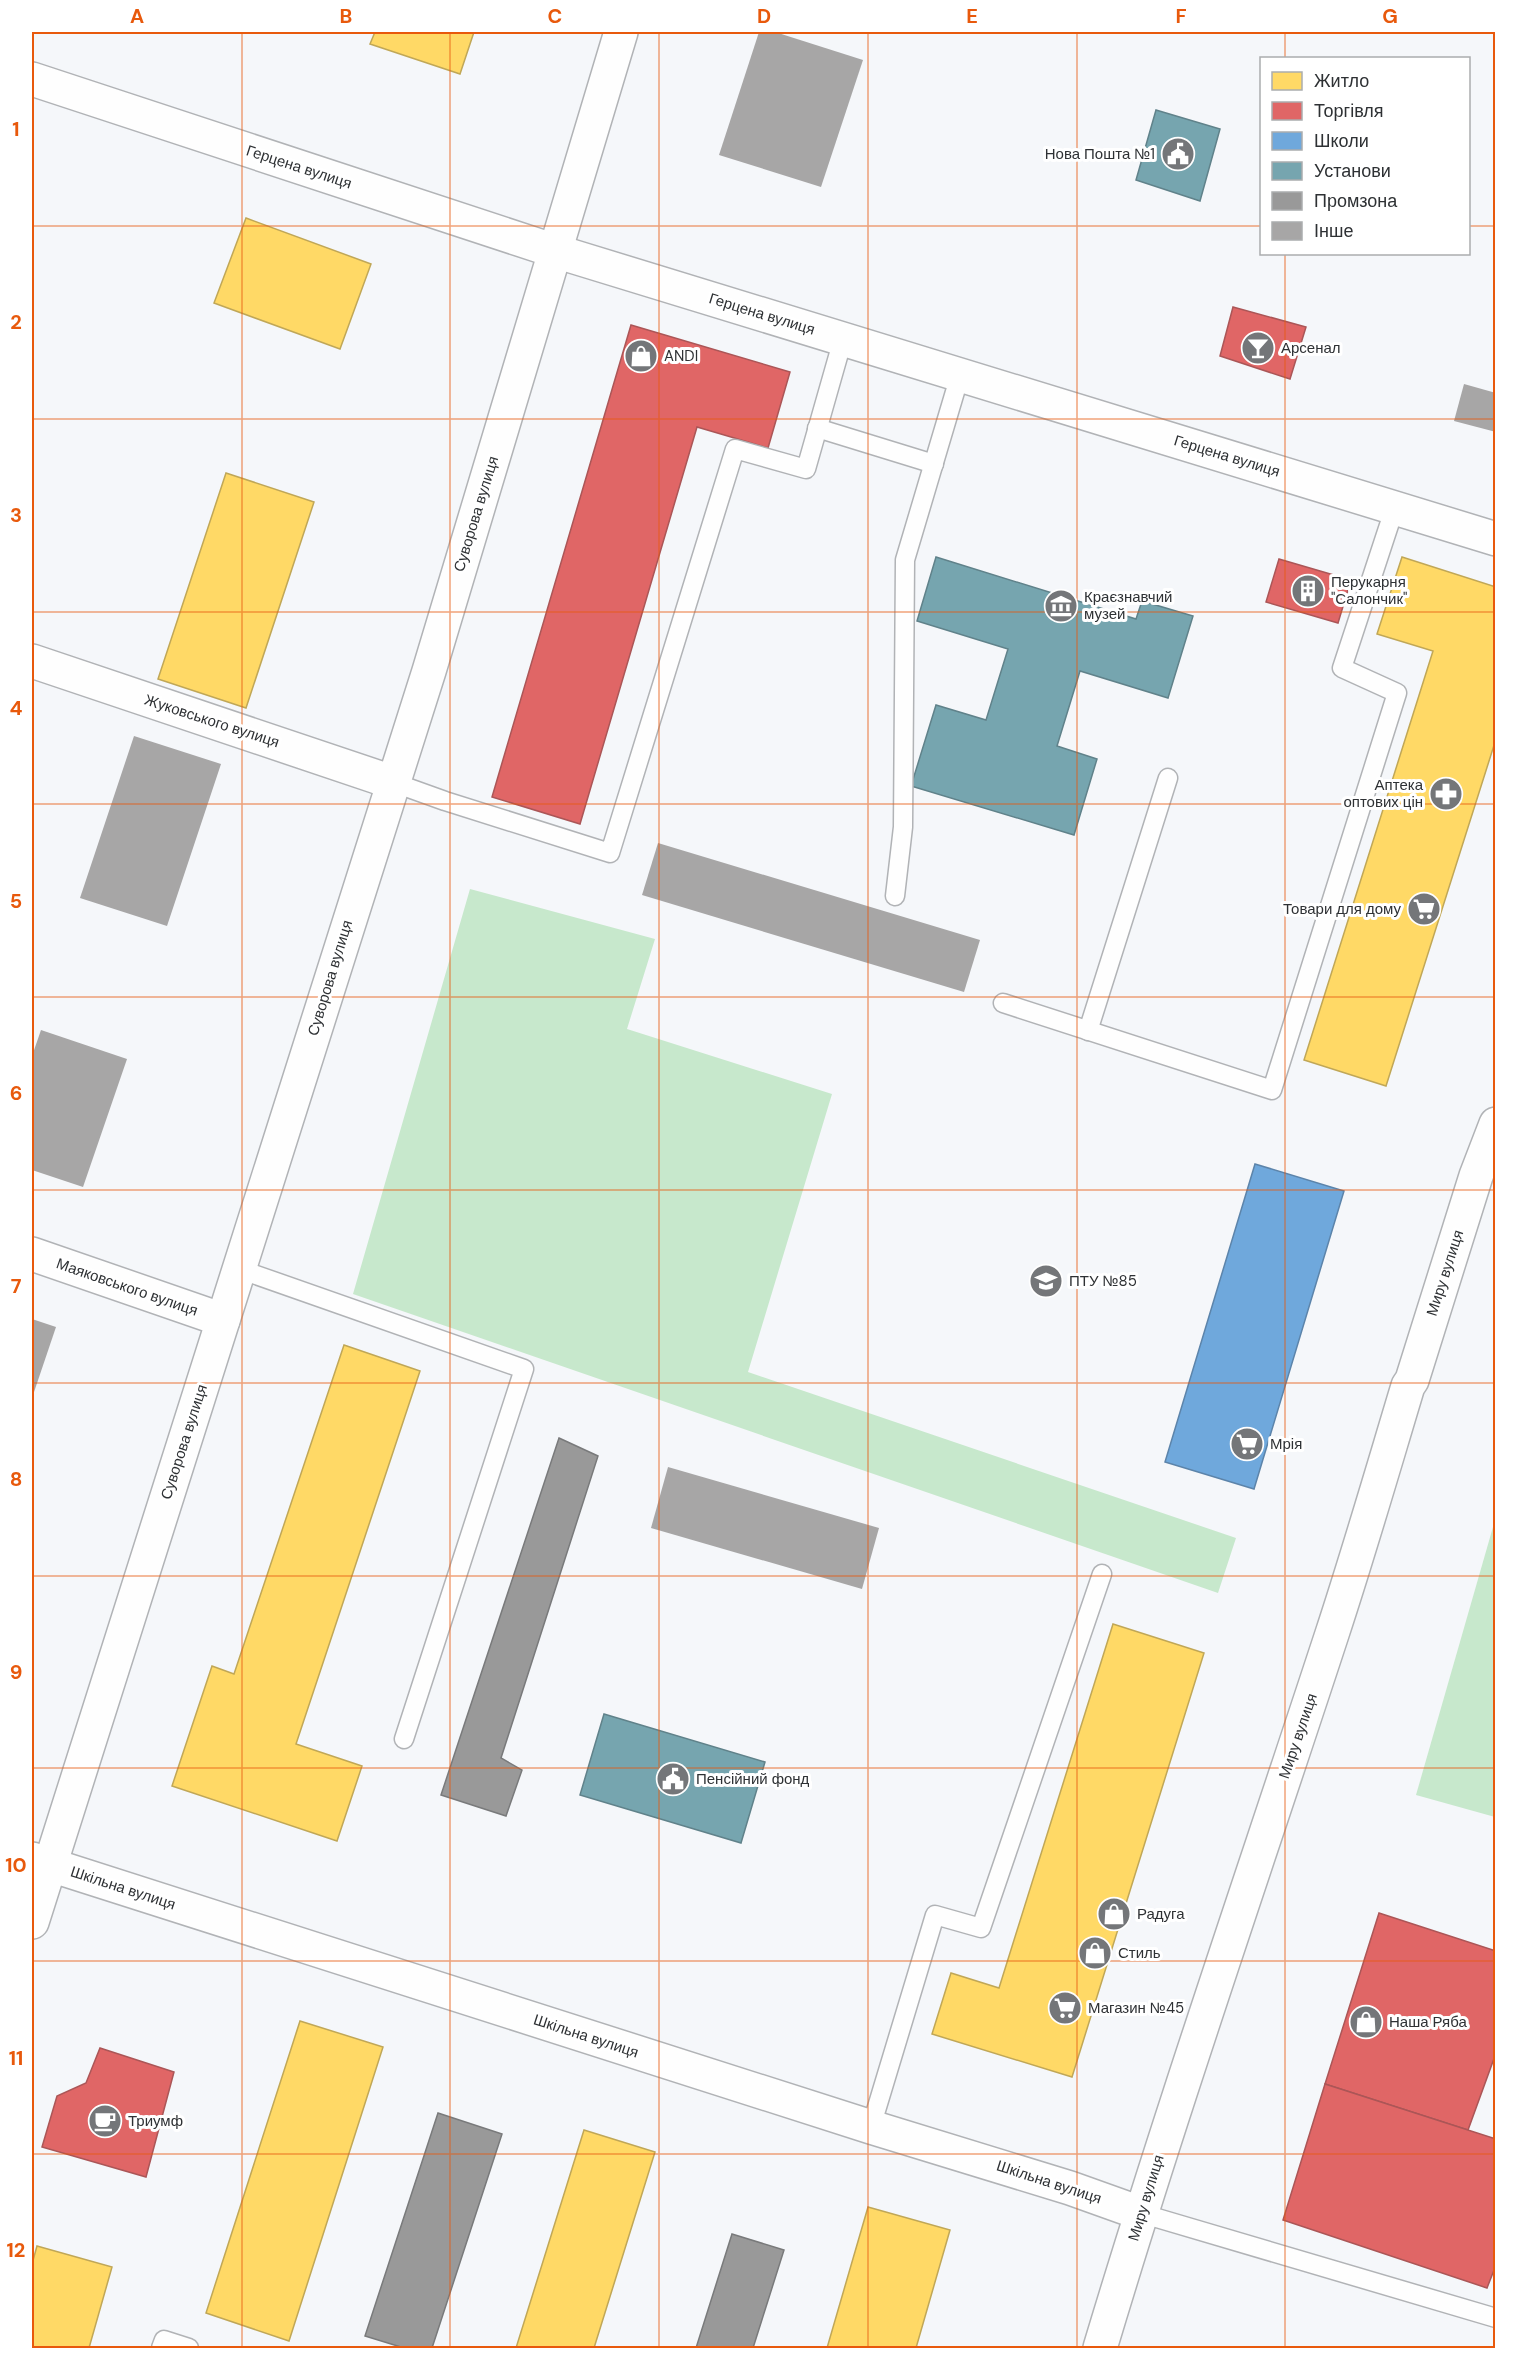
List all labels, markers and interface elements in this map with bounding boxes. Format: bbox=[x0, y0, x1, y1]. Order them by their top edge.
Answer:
text: A bbox=[130, 3, 144, 29]
text: B bbox=[340, 3, 352, 29]
text: C bbox=[548, 3, 562, 29]
text: D bbox=[757, 3, 771, 29]
text: E bbox=[966, 3, 978, 29]
text: F bbox=[1175, 3, 1187, 29]
text: G bbox=[1382, 3, 1398, 29]
legend bbox=[1260, 57, 1470, 255]
text: Житло bbox=[1314, 69, 1369, 93]
text: Торгівля bbox=[1314, 99, 1384, 123]
text: 1 bbox=[12, 116, 20, 142]
text: Школи bbox=[1314, 129, 1369, 153]
public building icon: Нова Пошта №1 bbox=[1160, 136, 1196, 172]
street label: Герцена вулиця bbox=[244, 141, 354, 193]
place label: Нова Пошта №1 bbox=[1045, 144, 1155, 164]
text: Установи bbox=[1314, 159, 1391, 183]
text: Промзона bbox=[1314, 189, 1398, 213]
text: Інше bbox=[1314, 219, 1353, 243]
street label: Герцена вулиця bbox=[707, 288, 817, 340]
text: 2 bbox=[10, 309, 22, 335]
bar icon: Арсенал bbox=[1240, 330, 1276, 366]
shop icon: ANDI bbox=[623, 338, 659, 374]
place label: Арсенал bbox=[1281, 338, 1341, 358]
place label: ANDI bbox=[664, 346, 698, 366]
street label: Герцена вулиця bbox=[1172, 430, 1282, 482]
street label: Суворова вулиця bbox=[449, 454, 503, 574]
text: 3 bbox=[10, 502, 22, 528]
place label: Перукарня "Салончик" bbox=[1331, 572, 1407, 609]
building icon: Перукарня "Салончик" bbox=[1290, 573, 1326, 609]
place label: Краєзнавчий музей bbox=[1084, 587, 1172, 624]
museum icon: Краєзнавчий музей bbox=[1043, 588, 1079, 624]
street label: Жуковського вулиця bbox=[142, 690, 282, 752]
text: 4 bbox=[10, 695, 23, 721]
place label: Аптека оптових цін bbox=[1343, 775, 1424, 812]
pharmacy icon: Аптека оптових цін bbox=[1428, 776, 1464, 812]
text: 5 bbox=[10, 888, 22, 914]
supermarket icon: Товари для дому bbox=[1406, 891, 1442, 927]
place label: Товари для дому bbox=[1283, 899, 1401, 919]
street label: Суворова вулиця bbox=[303, 918, 357, 1038]
text: 6 bbox=[10, 1080, 22, 1106]
street label: Миру вулиця bbox=[1422, 1227, 1468, 1319]
street label: Маяковського вулиця bbox=[54, 1253, 200, 1321]
school or university icon: ПТУ №85 bbox=[1028, 1263, 1064, 1299]
place label: ПТУ №85 bbox=[1069, 1271, 1137, 1291]
text: 7 bbox=[11, 1273, 22, 1299]
street label: Суворова вулиця bbox=[156, 1382, 212, 1502]
supermarket icon: Мрія bbox=[1229, 1426, 1265, 1462]
place label: Мрія bbox=[1270, 1434, 1302, 1454]
text: 8 bbox=[10, 1466, 22, 1492]
text: 9 bbox=[10, 1659, 22, 1685]
street label: Миру вулиця bbox=[1274, 1691, 1322, 1781]
public building icon: Пенсійний фонд bbox=[655, 1761, 691, 1797]
place label: Пенсійний фонд bbox=[696, 1769, 810, 1789]
text: 10 bbox=[5, 1852, 27, 1878]
street label: Шкільна вулиця bbox=[68, 1862, 178, 1914]
shop icon: Радуга bbox=[1096, 1896, 1132, 1932]
place label: Радуга bbox=[1137, 1904, 1185, 1924]
shop icon: Стиль bbox=[1077, 1935, 1113, 1971]
place label: Стиль bbox=[1118, 1943, 1161, 1963]
supermarket icon: Магазин №45 bbox=[1047, 1990, 1083, 2026]
place label: Магазин №45 bbox=[1088, 1998, 1184, 2018]
shop icon: Наша Ряба bbox=[1348, 2004, 1384, 2040]
street label: Шкільна вулиця bbox=[531, 2010, 641, 2062]
place label: Наша Ряба bbox=[1389, 2012, 1467, 2032]
text: 11 bbox=[9, 2045, 23, 2071]
cafe icon: Триумф bbox=[87, 2103, 123, 2139]
place label: Триумф bbox=[128, 2111, 183, 2131]
street label: Миру вулиця bbox=[1123, 2152, 1169, 2244]
street label: Шкільна вулиця bbox=[994, 2156, 1104, 2208]
text: 12 bbox=[7, 2237, 25, 2263]

